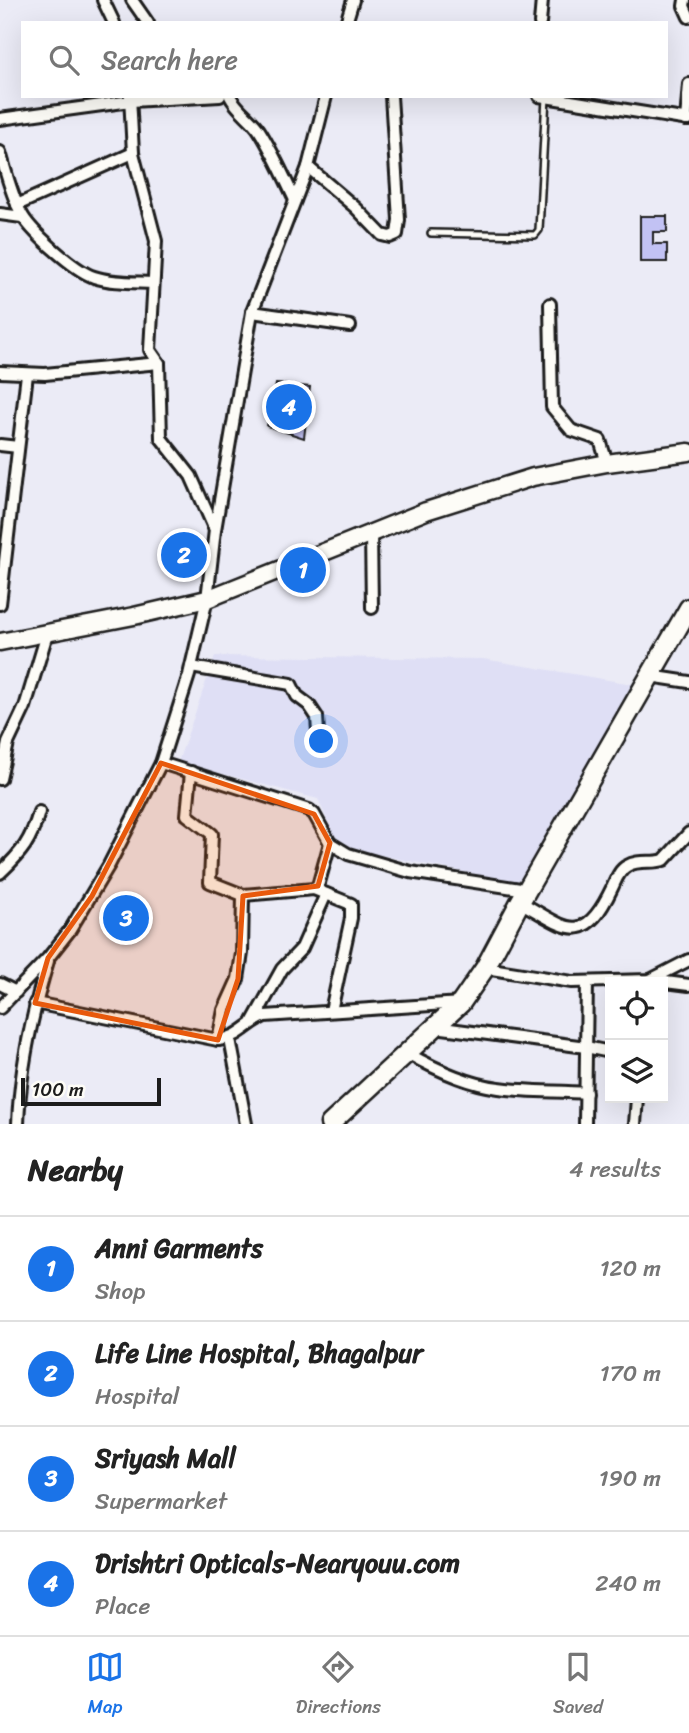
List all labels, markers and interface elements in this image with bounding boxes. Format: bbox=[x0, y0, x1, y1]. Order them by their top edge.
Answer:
search box bbox=[21, 21, 668, 98]
text: Search here bbox=[101, 37, 238, 83]
icon: search bbox=[45, 41, 83, 79]
pin: 4 bbox=[266, 381, 312, 433]
pin: 2 bbox=[161, 529, 207, 581]
pin: 1 bbox=[280, 544, 326, 596]
your location bbox=[304, 724, 338, 758]
pin: 3 bbox=[103, 892, 149, 944]
map controls bbox=[605, 977, 668, 1103]
button: locate bbox=[605, 977, 668, 1040]
button: layers bbox=[605, 1040, 668, 1103]
text: 100 m bbox=[32, 1073, 84, 1106]
scale bar bbox=[21, 1075, 161, 1107]
text: Nearby bbox=[28, 1143, 123, 1197]
text: 4 results bbox=[569, 1149, 661, 1190]
text: Anni Garments bbox=[95, 1225, 263, 1271]
text: 1 bbox=[46, 1248, 56, 1289]
text: 120 m bbox=[600, 1248, 661, 1289]
text: Shop bbox=[95, 1271, 145, 1312]
text: Life Line Hospital, Bhagalpur bbox=[95, 1330, 423, 1376]
text: 2 bbox=[44, 1353, 58, 1394]
text: 170 m bbox=[600, 1353, 661, 1394]
text: Hospital bbox=[95, 1376, 179, 1417]
text: Sriyash Mall bbox=[95, 1435, 236, 1481]
text: 3 bbox=[45, 1458, 57, 1499]
text: 190 m bbox=[599, 1458, 661, 1499]
text: Supermarket bbox=[95, 1481, 227, 1522]
text: Drishtri Opticals-Nearyouu.com bbox=[95, 1540, 460, 1586]
text: 4 bbox=[44, 1563, 58, 1604]
text: 240 m bbox=[595, 1563, 661, 1604]
text: Place bbox=[95, 1586, 150, 1627]
tab: Map bbox=[86, 1648, 124, 1723]
tab: Directions bbox=[296, 1648, 381, 1723]
tab: Saved bbox=[553, 1648, 603, 1723]

